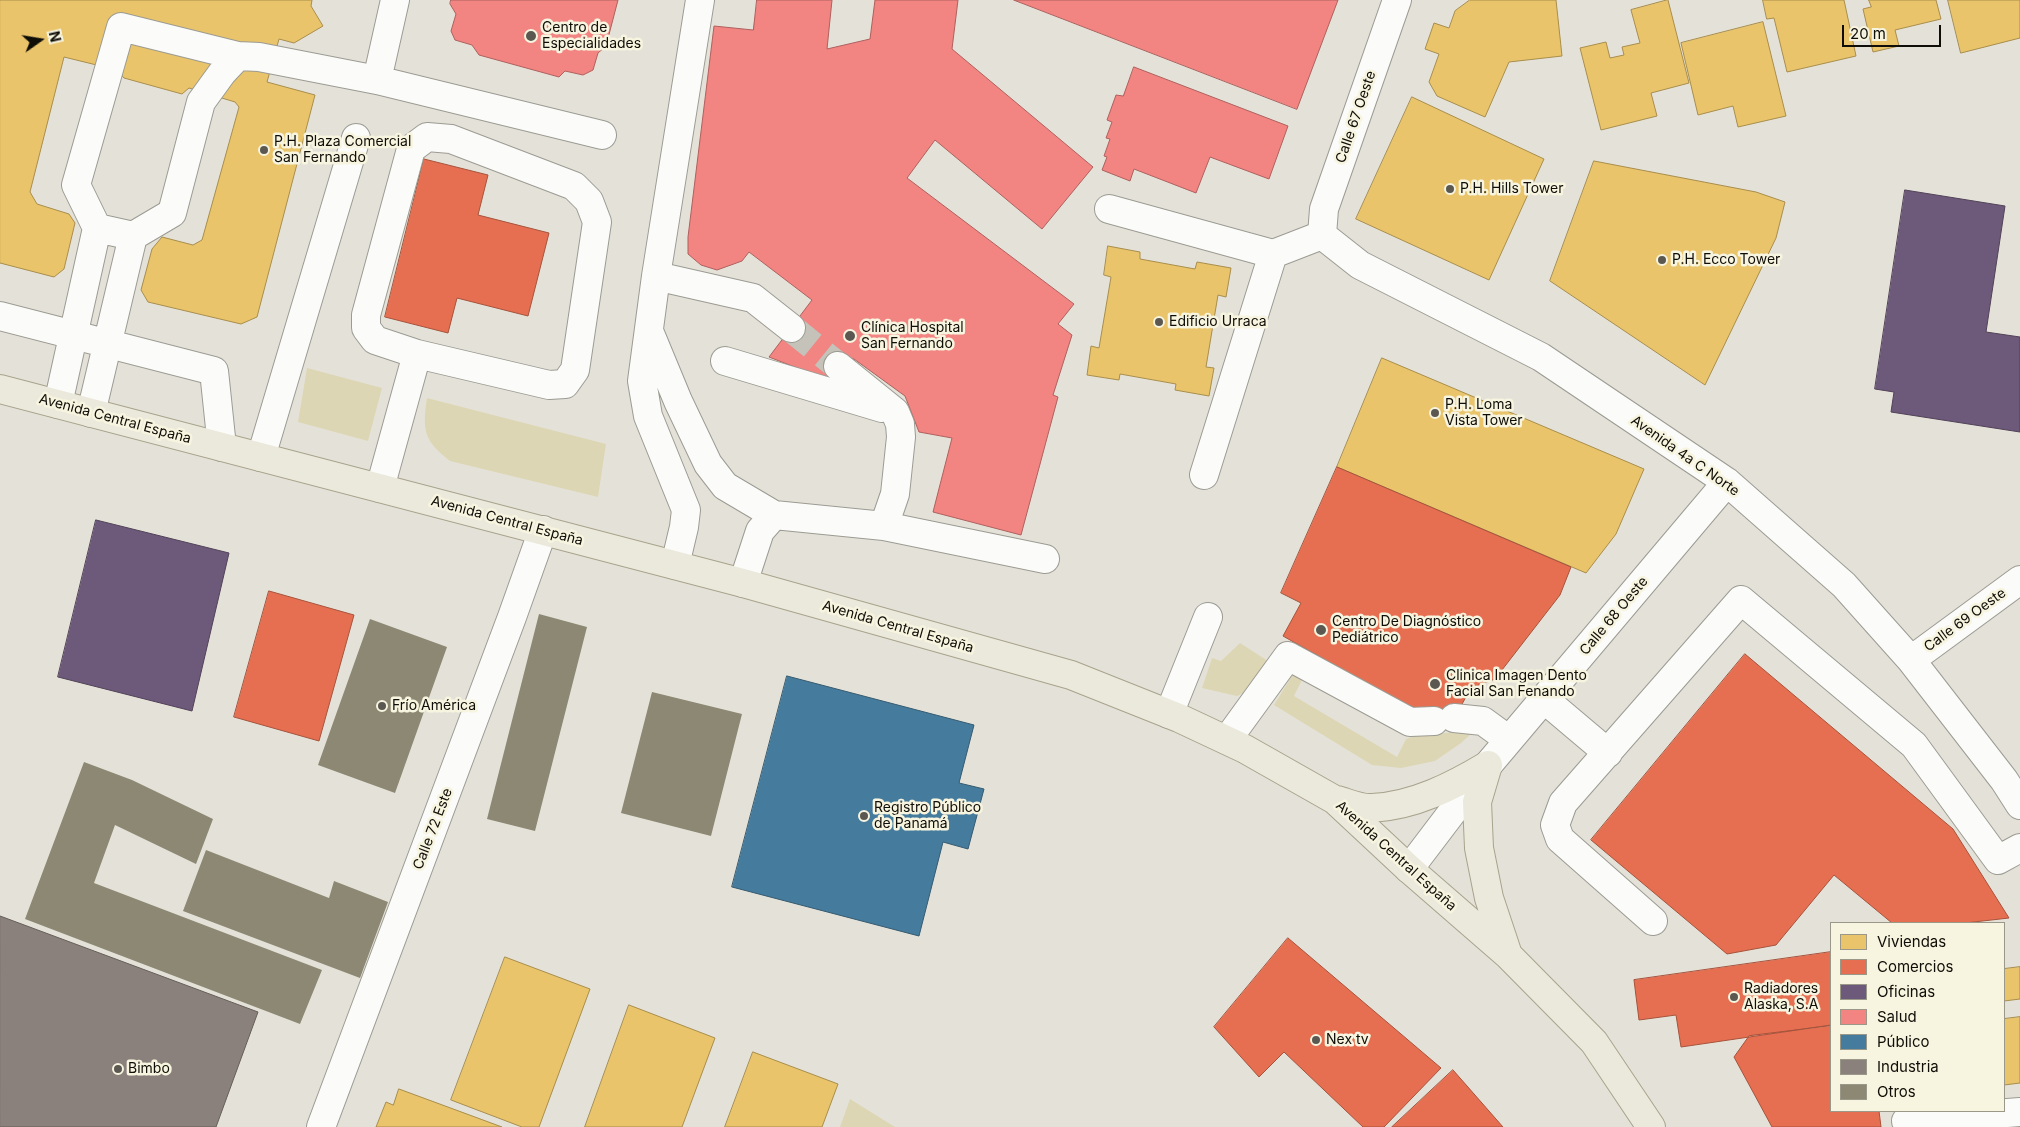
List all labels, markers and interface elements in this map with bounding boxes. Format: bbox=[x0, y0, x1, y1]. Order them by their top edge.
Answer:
north arrow bbox=[15, 15, 65, 65]
scale bar bbox=[1845, 15, 1944, 47]
place label: Centro de Especialidades bbox=[542, 20, 641, 52]
text: 20 m bbox=[1850, 24, 1886, 43]
text: N bbox=[46, 29, 65, 44]
marker: Centro de Especialidades bbox=[524, 29, 538, 43]
street label: Calle 67 Oeste bbox=[1332, 69, 1380, 165]
place label: P.H. Plaza Comercial San Fernando bbox=[274, 134, 411, 166]
marker: P.H. Plaza Comercial San Fernando bbox=[258, 144, 270, 156]
place label: P.H. Hills Tower bbox=[1460, 181, 1564, 197]
marker: P.H. Hills Tower bbox=[1444, 183, 1456, 195]
place label: P.H. Ecco Tower bbox=[1672, 252, 1780, 268]
marker: P.H. Ecco Tower bbox=[1656, 254, 1668, 266]
place label: Edificio Urraca bbox=[1169, 314, 1267, 330]
marker: Edificio Urraca bbox=[1153, 316, 1165, 328]
place label: Clínica Hospital San Fernando bbox=[861, 320, 964, 352]
marker: Clínica Hospital San Fernando bbox=[843, 329, 857, 343]
street label: Avenida Central España bbox=[37, 391, 193, 447]
place label: P.H. Loma Vista Tower bbox=[1445, 397, 1523, 430]
marker: P.H. Loma Vista Tower bbox=[1429, 407, 1441, 419]
street label: Avenida 4a C Norte bbox=[1628, 412, 1742, 500]
street label: Avenida Central España bbox=[429, 493, 585, 549]
street label: Calle 68 Oeste bbox=[1576, 573, 1652, 659]
street label: Calle 69 Oeste bbox=[1921, 585, 2009, 655]
street label: Avenida Central España bbox=[820, 597, 976, 657]
place label: Centro De Diagnóstico Pediátrico bbox=[1332, 614, 1481, 646]
marker: Centro De Diagnóstico Pediátrico bbox=[1314, 623, 1328, 637]
place label: Clinica Imagen Dento Facial San Fenando bbox=[1446, 668, 1587, 700]
marker: Clinica Imagen Dento Facial San Fenando bbox=[1428, 677, 1442, 691]
place label: Frío América bbox=[392, 698, 476, 714]
marker: Frío América bbox=[376, 700, 388, 712]
street label: Calle 72 Este bbox=[410, 786, 456, 872]
street label: Avenida Central España bbox=[1332, 797, 1460, 915]
place label: Registro Público de Panamá bbox=[874, 800, 981, 832]
marker: Registro Público de Panamá bbox=[858, 810, 870, 822]
legend bbox=[1830, 922, 2005, 1112]
text: Viviendas bbox=[1877, 932, 1946, 951]
text: Comercios bbox=[1877, 957, 1953, 976]
place label: Radiadores Alaska, S.A bbox=[1744, 981, 1818, 1014]
text: Oficinas bbox=[1877, 982, 1935, 1001]
marker: Radiadores Alaska, S.A bbox=[1728, 991, 1740, 1003]
text: Salud bbox=[1877, 1007, 1917, 1026]
place label: Nex tv bbox=[1326, 1032, 1369, 1048]
text: Público bbox=[1877, 1032, 1929, 1051]
marker: Nex tv bbox=[1310, 1034, 1322, 1046]
text: Industria bbox=[1877, 1057, 1939, 1076]
place label: Bimbo bbox=[128, 1061, 170, 1077]
marker: Bimbo bbox=[112, 1063, 124, 1075]
text: Otros bbox=[1877, 1082, 1916, 1101]

